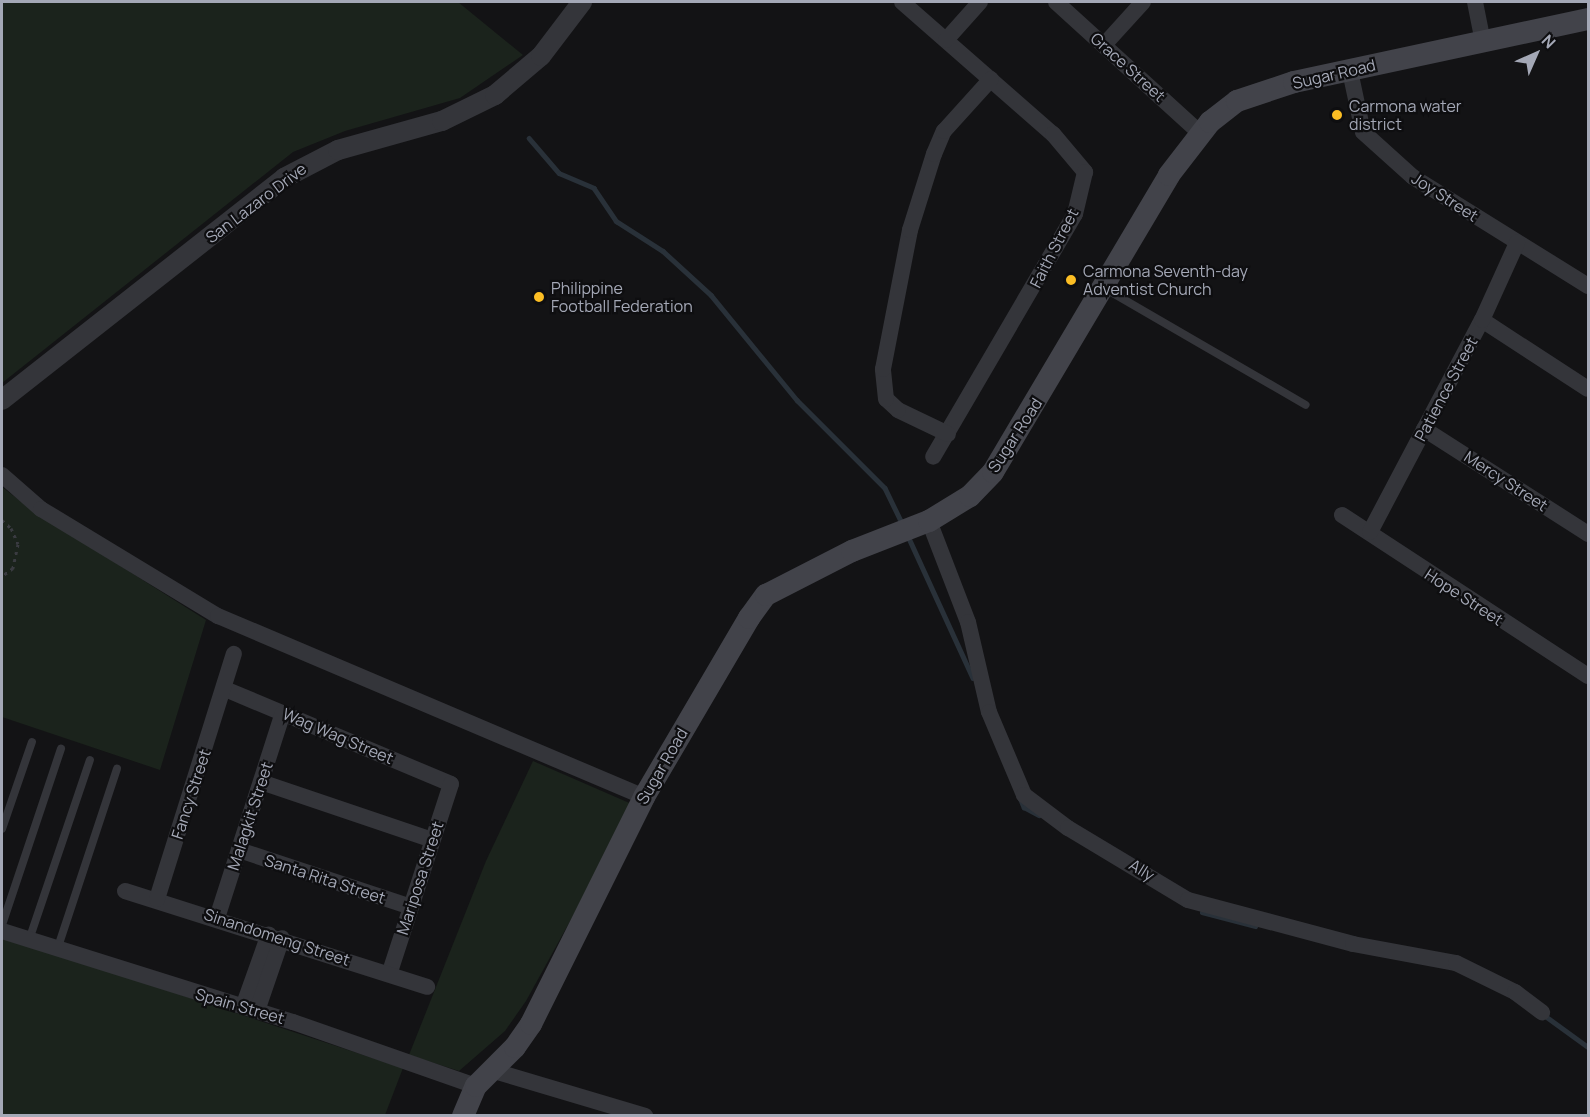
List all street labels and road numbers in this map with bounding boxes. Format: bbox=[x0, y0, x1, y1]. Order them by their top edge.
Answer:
street label: Grace Street bbox=[1087, 28, 1169, 106]
street label: Sugar Road bbox=[1291, 55, 1377, 93]
street label: San Lazaro Drive bbox=[202, 159, 310, 247]
street label: Joy Street bbox=[1408, 168, 1482, 226]
street label: Faith Street bbox=[1026, 205, 1082, 291]
street label: Patience Street bbox=[1411, 334, 1481, 444]
street label: Sugar Road bbox=[984, 394, 1046, 476]
street label: Mercy Street bbox=[1461, 447, 1551, 515]
street label: Hope Street bbox=[1421, 565, 1507, 629]
street label: Wag Wag Street bbox=[280, 704, 396, 768]
street label: Sugar Road bbox=[633, 725, 691, 807]
street label: Fancy Street bbox=[167, 747, 215, 841]
street label: Malagkit Street bbox=[223, 759, 277, 873]
street label: Mariposa Street bbox=[393, 819, 447, 937]
street label: Santa Rita Street bbox=[262, 850, 388, 908]
street label: Ally bbox=[1126, 855, 1158, 885]
street label: Sinandomeng Street bbox=[202, 904, 352, 970]
street label: Spain Street bbox=[193, 984, 287, 1028]

